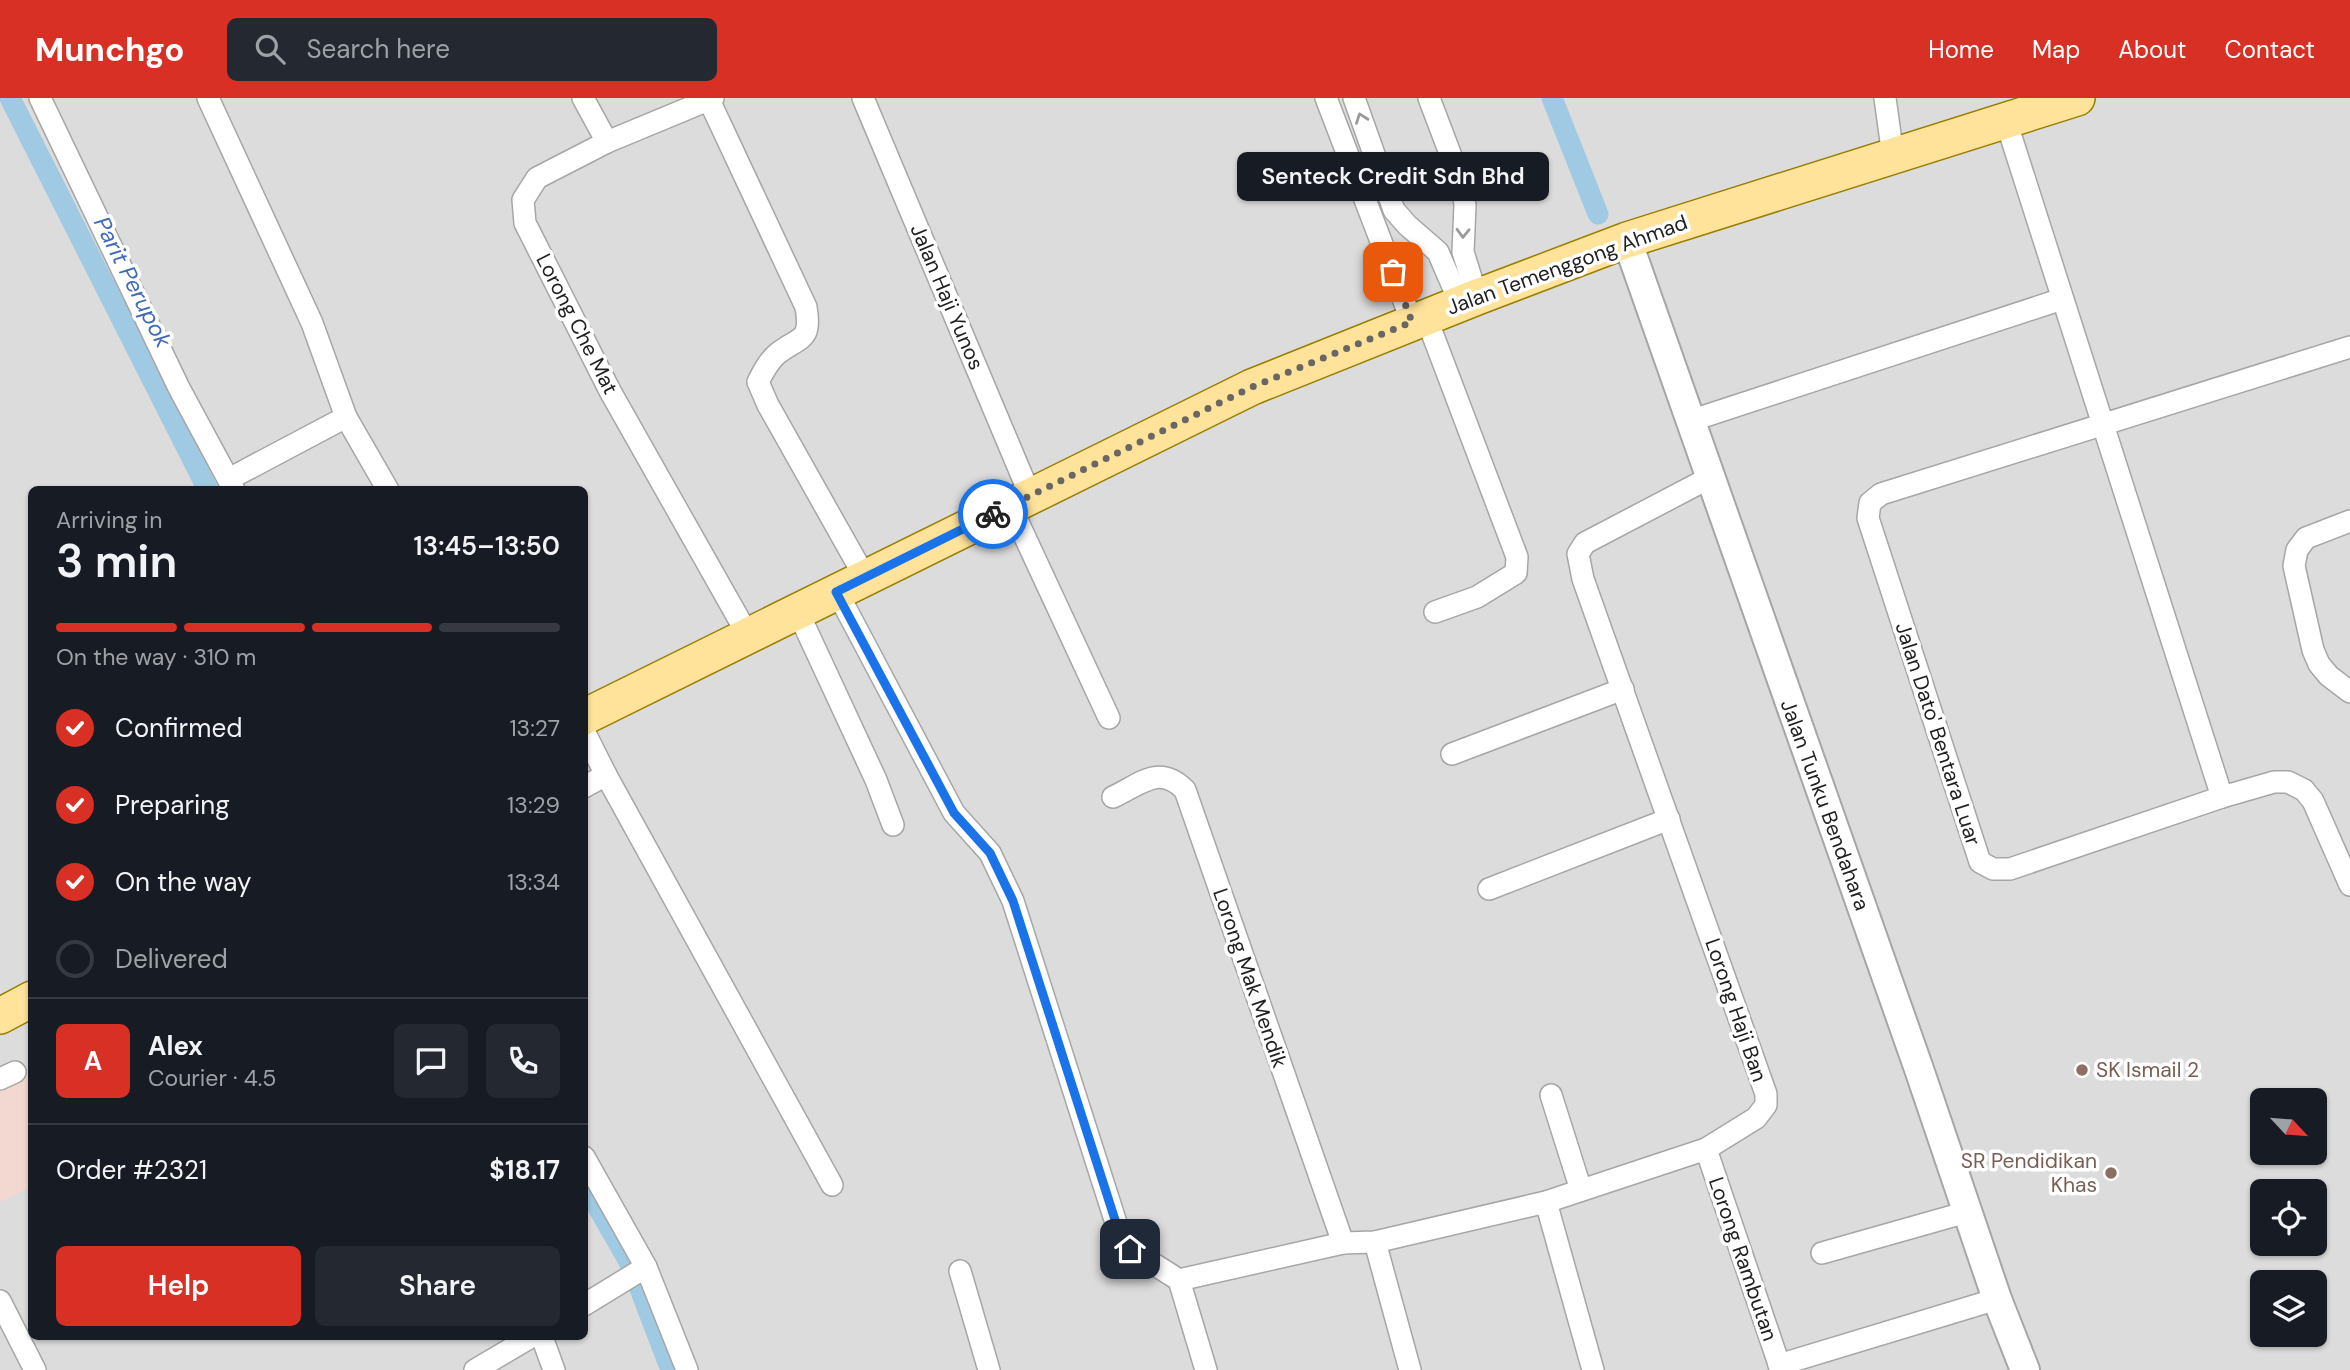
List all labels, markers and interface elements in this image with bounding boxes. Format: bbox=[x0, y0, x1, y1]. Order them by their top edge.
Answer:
search box bbox=[227, 18, 717, 81]
text: Munchgo bbox=[35, 28, 185, 71]
icon: search bbox=[251, 30, 289, 68]
text: Search here bbox=[307, 32, 450, 66]
text: Home bbox=[1928, 34, 1994, 65]
text: Map bbox=[2032, 34, 2080, 65]
text: About bbox=[2118, 34, 2187, 65]
text: Contact bbox=[2225, 34, 2315, 65]
one-way arrow bbox=[1355, 112, 1369, 124]
callout: Senteck Credit Sdn Bhd bbox=[1237, 153, 1549, 202]
text: Senteck Credit Sdn Bhd bbox=[1261, 161, 1525, 191]
street label: Jalan Temenggong Ahmad bbox=[1443, 208, 1691, 322]
water label: Parit Perupok bbox=[87, 211, 179, 353]
street label: Jalan Haji Yunos bbox=[904, 220, 990, 374]
one-way arrow bbox=[1456, 228, 1471, 239]
pin bbox=[1363, 242, 1423, 302]
street label: Lorong Che Mat bbox=[530, 249, 624, 399]
icon: bag bbox=[1374, 253, 1412, 291]
courier bbox=[958, 479, 1028, 549]
icon: bike bbox=[974, 495, 1012, 533]
text: Arriving in bbox=[56, 505, 162, 535]
text: 13:45–13:50 bbox=[414, 529, 560, 563]
text: 3 min bbox=[56, 531, 177, 591]
street label: Jalan Dato' Bentara Luar bbox=[1889, 619, 1987, 849]
text: On the way · 310 m bbox=[56, 642, 256, 672]
street label: Jalan Tunku Bendahara bbox=[1774, 696, 1876, 914]
icon: check bbox=[56, 709, 94, 747]
text: Confirmed bbox=[115, 711, 242, 745]
text: 13:27 bbox=[509, 713, 560, 743]
icon: check bbox=[56, 786, 94, 824]
text: Preparing bbox=[115, 788, 230, 822]
text: 13:29 bbox=[507, 790, 560, 820]
icon: check bbox=[56, 863, 94, 901]
text: On the way bbox=[115, 865, 251, 899]
text: 13:34 bbox=[507, 867, 560, 897]
street label: Lorong Mak Mendik bbox=[1206, 885, 1294, 1072]
street label: Lorong Haji Ban bbox=[1698, 935, 1774, 1085]
text: Delivered bbox=[115, 942, 228, 976]
button: chat bbox=[394, 1024, 468, 1098]
button: phone bbox=[486, 1024, 560, 1098]
text: Alex bbox=[148, 1029, 203, 1063]
text: A bbox=[84, 1044, 102, 1078]
place label: SK Ismail 2 bbox=[2096, 1056, 2199, 1084]
marker: SK Ismail 2 bbox=[2074, 1062, 2090, 1078]
text: Courier · 4.5 bbox=[148, 1063, 276, 1093]
north arrow bbox=[2250, 1088, 2328, 1166]
map controls bbox=[2250, 1088, 2327, 1347]
place label: SR Pendidikan Khas bbox=[1961, 1147, 2097, 1199]
text: Order #2321 bbox=[56, 1153, 207, 1187]
text: $18.17 bbox=[489, 1153, 560, 1187]
marker: SR Pendidikan Khas bbox=[2103, 1165, 2119, 1181]
street label: Lorong Rambutan bbox=[1702, 1173, 1784, 1345]
button: locate bbox=[2250, 1179, 2327, 1256]
pin bbox=[1100, 1219, 1160, 1279]
icon: home bbox=[1111, 1230, 1149, 1268]
button: Help bbox=[56, 1246, 301, 1326]
button: Share bbox=[315, 1246, 560, 1326]
button: layers bbox=[2250, 1270, 2327, 1347]

